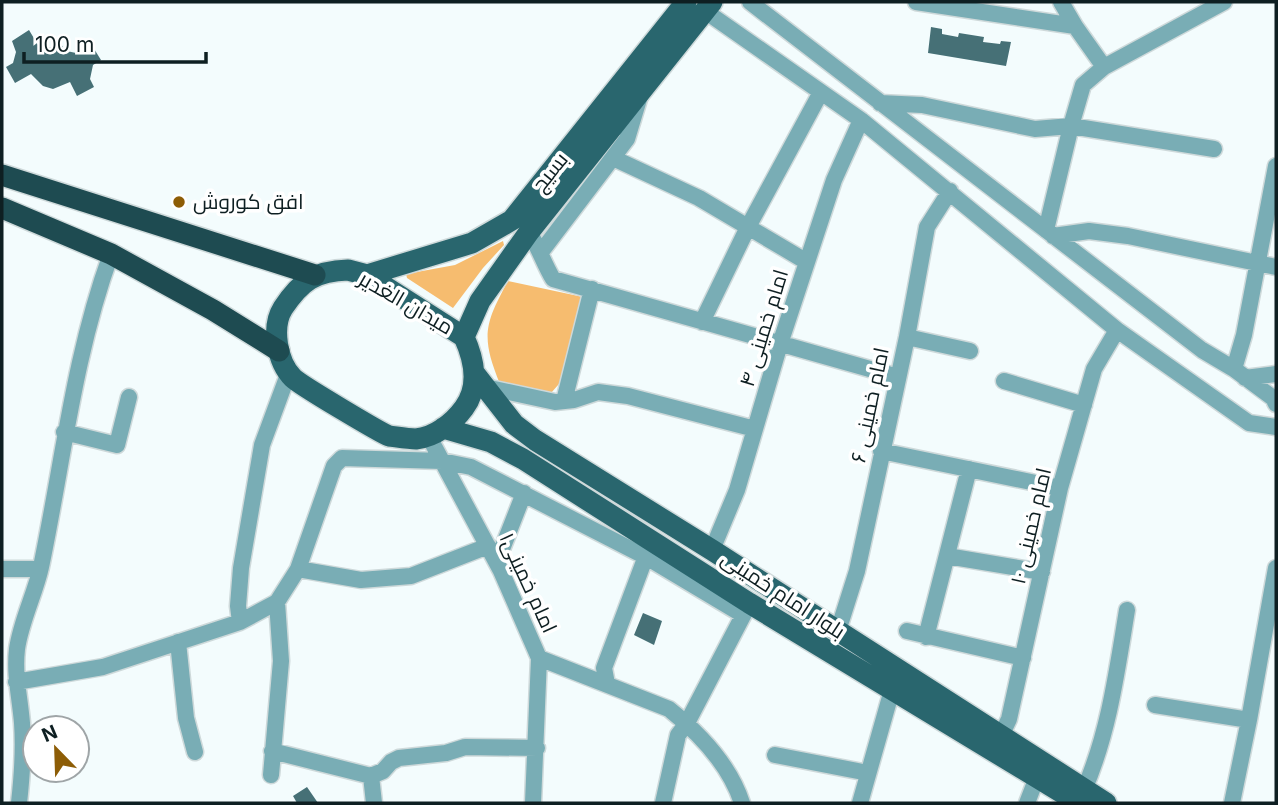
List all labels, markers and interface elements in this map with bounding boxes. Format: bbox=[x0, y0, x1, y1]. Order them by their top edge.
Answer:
scale bar bbox=[24, 21, 206, 65]
text: 100 m bbox=[35, 32, 94, 57]
street label: بسیج bbox=[526, 147, 574, 198]
place label: افق کوروش bbox=[193, 189, 304, 215]
marker: افق کوروش bbox=[171, 194, 187, 210]
street label: میدان الغدیر bbox=[353, 265, 458, 340]
street label: امام خمینی ۴ bbox=[734, 266, 795, 390]
street label: امام خمینی ۶ bbox=[845, 345, 896, 465]
street label: امام خمینی ۱۰ bbox=[1005, 465, 1058, 587]
street label: امام خمینی۱ bbox=[493, 529, 563, 638]
street label: بلوار امام خمینی bbox=[716, 545, 850, 646]
north arrow bbox=[21, 714, 91, 784]
text: N bbox=[38, 720, 61, 747]

